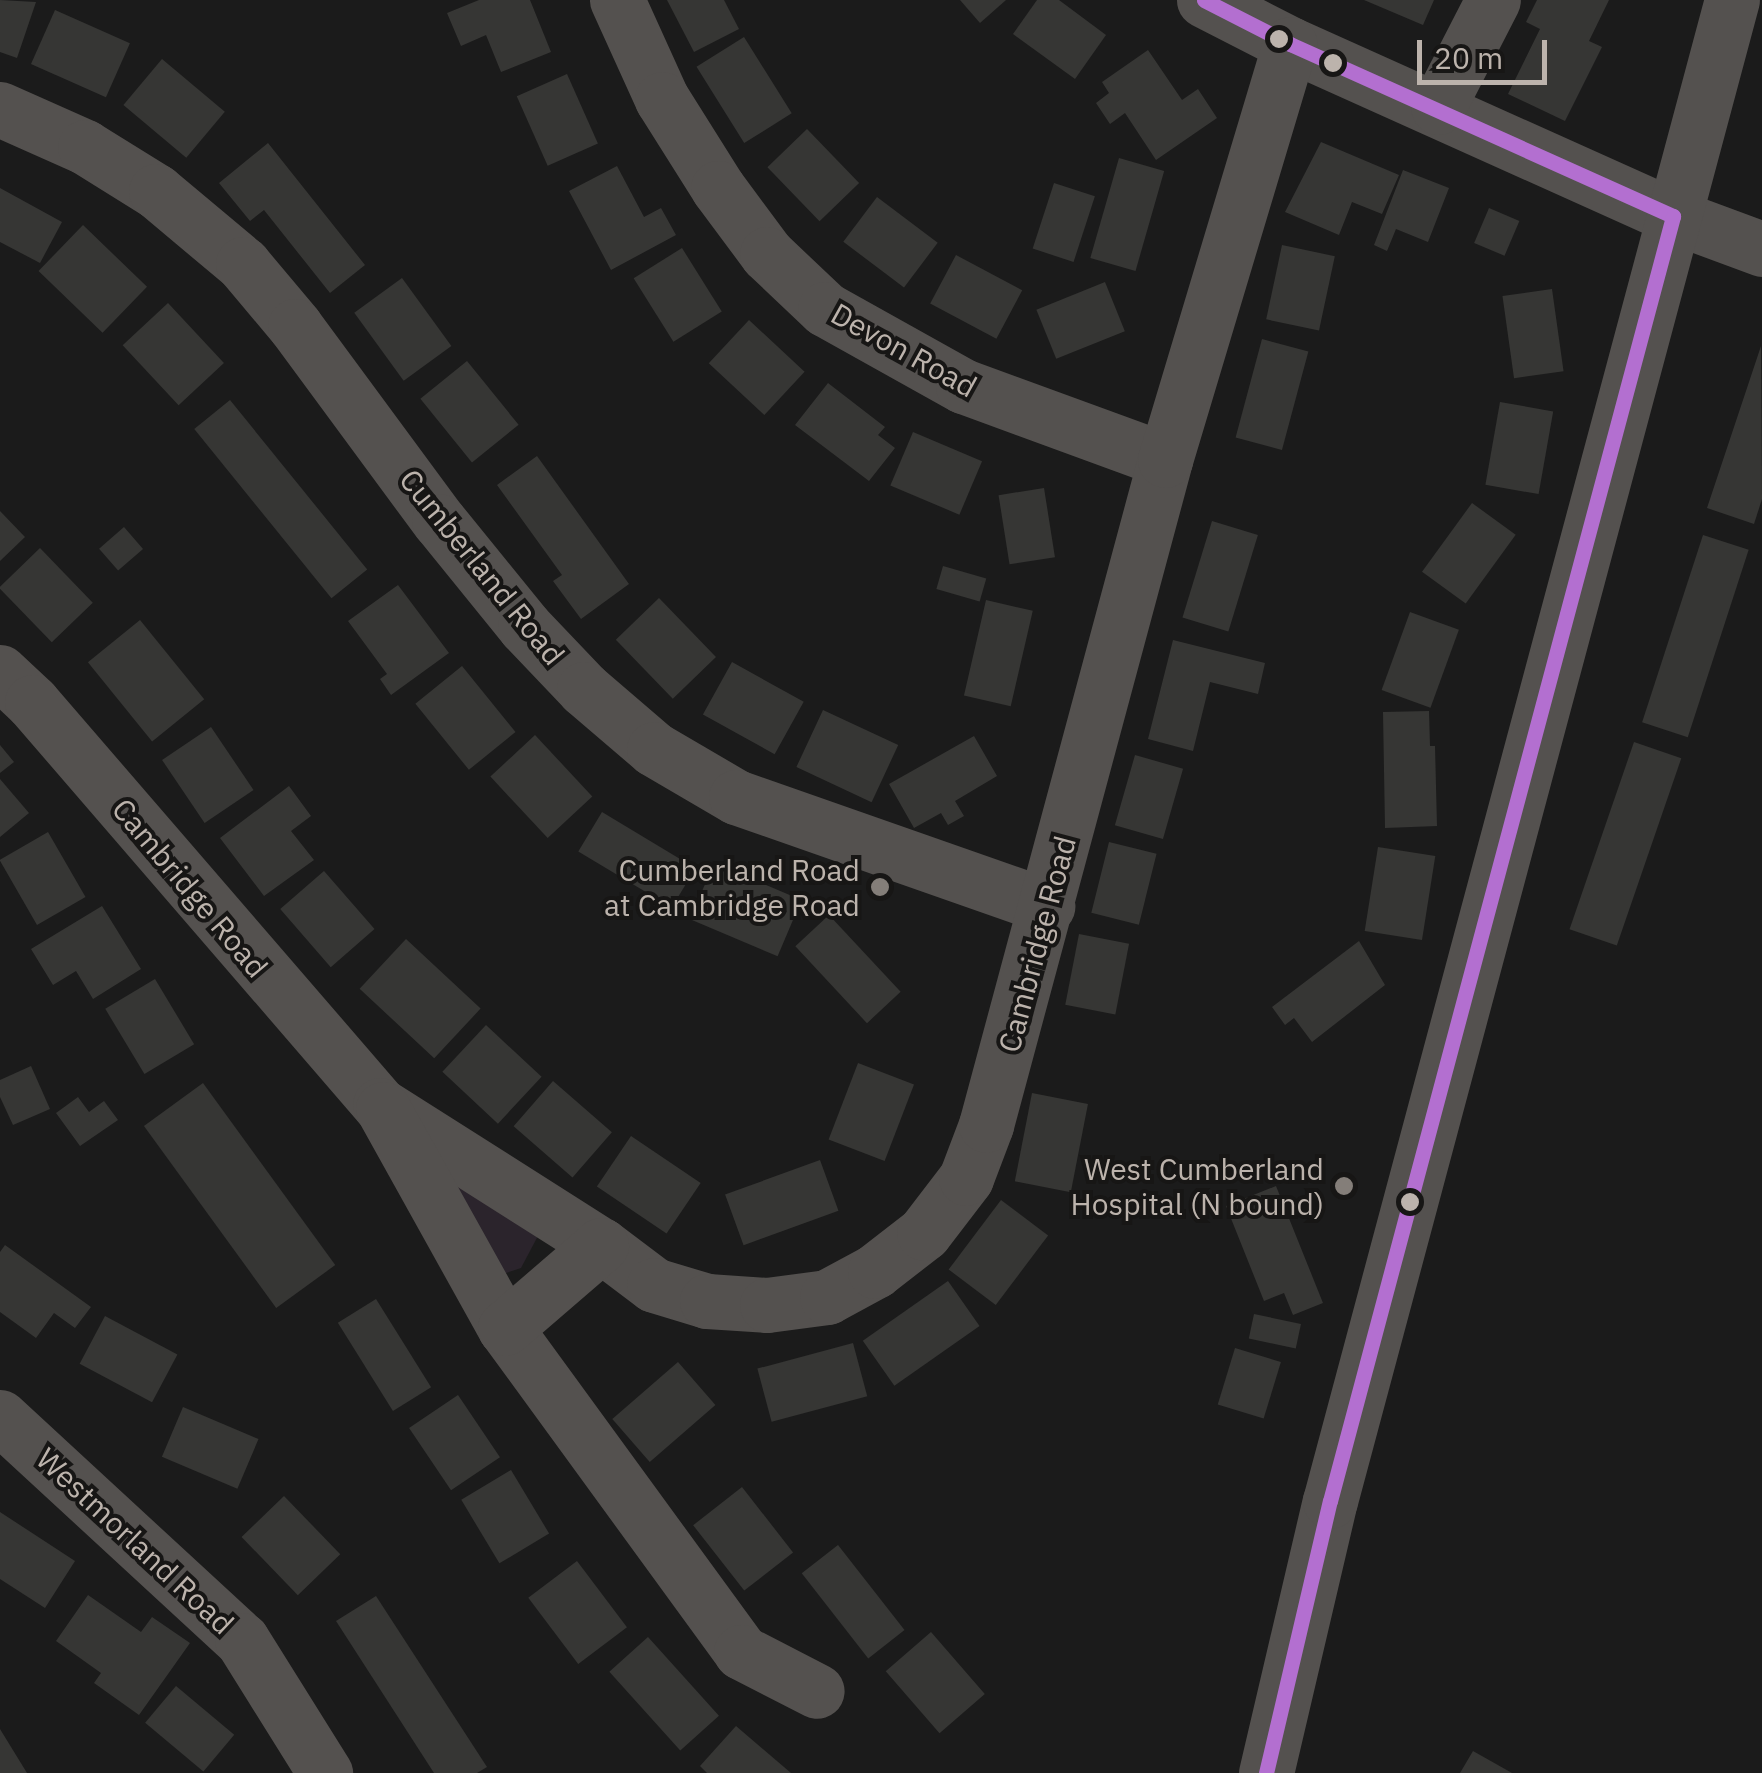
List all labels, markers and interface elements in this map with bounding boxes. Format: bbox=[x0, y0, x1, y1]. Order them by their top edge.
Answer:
scale bar bbox=[1422, 20, 1552, 82]
unlabelled marker bbox=[1269, 29, 1289, 49]
text: 20 m bbox=[1434, 38, 1503, 77]
unlabelled marker bbox=[1323, 53, 1343, 73]
street label: Devon Road bbox=[825, 295, 983, 405]
street label: Cumberland Road bbox=[392, 462, 572, 672]
street label: Cambridge Road bbox=[105, 791, 275, 985]
street label: Cambridge Road bbox=[991, 832, 1083, 1056]
place label: Cumberland Road at Cambridge Road bbox=[604, 852, 860, 922]
marker: Cumberland Road at Cambridge Road bbox=[869, 876, 891, 898]
place label: West Cumberland Hospital (N bound) bbox=[1071, 1151, 1324, 1222]
marker: West Cumberland Hospital (N bound) bbox=[1333, 1175, 1355, 1197]
unlabelled marker bbox=[1400, 1192, 1420, 1212]
street label: Westmorland Road bbox=[29, 1440, 241, 1642]

